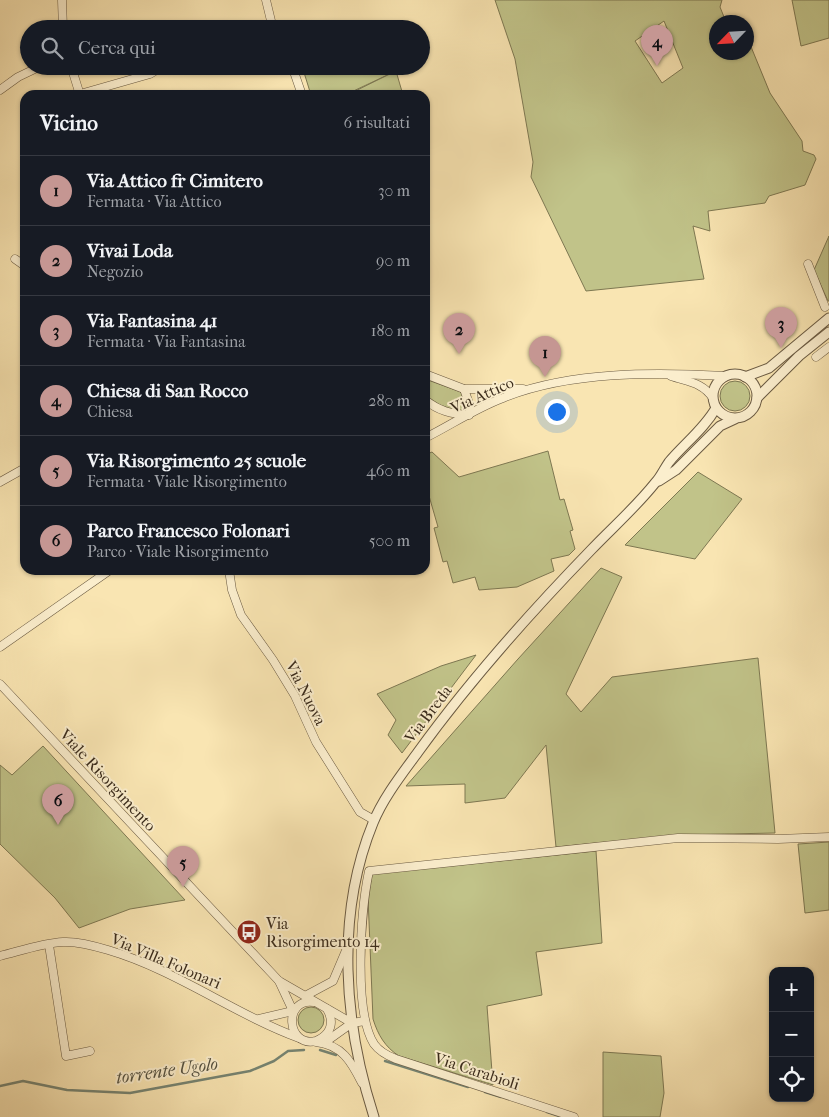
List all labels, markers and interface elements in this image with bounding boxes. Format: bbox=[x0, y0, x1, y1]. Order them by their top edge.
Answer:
north arrow bbox=[709, 15, 754, 60]
search box bbox=[20, 20, 430, 75]
pin: 4 bbox=[641, 25, 673, 66]
icon: search bbox=[38, 34, 66, 62]
text: Cerca qui bbox=[78, 37, 156, 59]
text: Vicino bbox=[40, 111, 98, 135]
text: 6 risultati bbox=[344, 113, 410, 132]
text: Via Attico fr Cimitero bbox=[87, 170, 263, 192]
text: 1 bbox=[53, 181, 59, 200]
text: 30 m bbox=[378, 181, 410, 200]
text: Fermata · Via Attico bbox=[87, 192, 222, 211]
text: Vivai Loda bbox=[87, 240, 173, 262]
text: 2 bbox=[52, 251, 60, 270]
text: 90 m bbox=[376, 251, 410, 270]
text: Negozio bbox=[87, 262, 143, 281]
pin: 3 bbox=[765, 307, 797, 348]
text: Via Fantasina 41 bbox=[87, 310, 218, 332]
pin: 2 bbox=[443, 313, 475, 354]
text: 3 bbox=[53, 321, 59, 340]
text: 180 m bbox=[371, 321, 410, 340]
text: Fermata · Via Fantasina bbox=[87, 332, 246, 351]
pin: 1 bbox=[529, 336, 561, 377]
street label: Via Attico bbox=[446, 373, 517, 418]
text: Chiesa di San Rocco bbox=[87, 380, 249, 402]
text: 4 bbox=[51, 391, 61, 410]
text: 280 m bbox=[368, 391, 410, 410]
your location bbox=[544, 399, 570, 425]
text: Chiesa bbox=[87, 402, 133, 421]
text: Via Risorgimento 25 scuole bbox=[87, 450, 306, 472]
text: 5 bbox=[53, 461, 59, 480]
text: 460 m bbox=[366, 461, 410, 480]
text: Fermata · Viale Risorgimento bbox=[87, 472, 287, 491]
text: Parco Francesco Folonari bbox=[87, 520, 290, 542]
text: 6 bbox=[52, 531, 60, 550]
text: 500 m bbox=[369, 531, 410, 550]
text: Parco · Viale Risorgimento bbox=[87, 542, 269, 561]
street label: Via Nuova bbox=[281, 657, 331, 729]
street label: Via Breda bbox=[400, 681, 456, 747]
street label: Viale Risorgimento bbox=[55, 724, 160, 835]
pin: 6 bbox=[42, 784, 74, 825]
pin: 5 bbox=[167, 846, 199, 887]
place label: Via Risorgimento 14 bbox=[265, 914, 380, 951]
bus stop icon: Via Risorgimento 14 bbox=[236, 919, 262, 945]
street label: Via Villa Folonari bbox=[107, 929, 224, 993]
map controls bbox=[769, 967, 814, 1102]
button: + bbox=[769, 967, 814, 1012]
button: − bbox=[769, 1012, 814, 1057]
street label: Via Carabioli bbox=[431, 1048, 522, 1094]
water label: torrente Ugolo bbox=[115, 1053, 219, 1089]
button: locate bbox=[769, 1057, 814, 1102]

